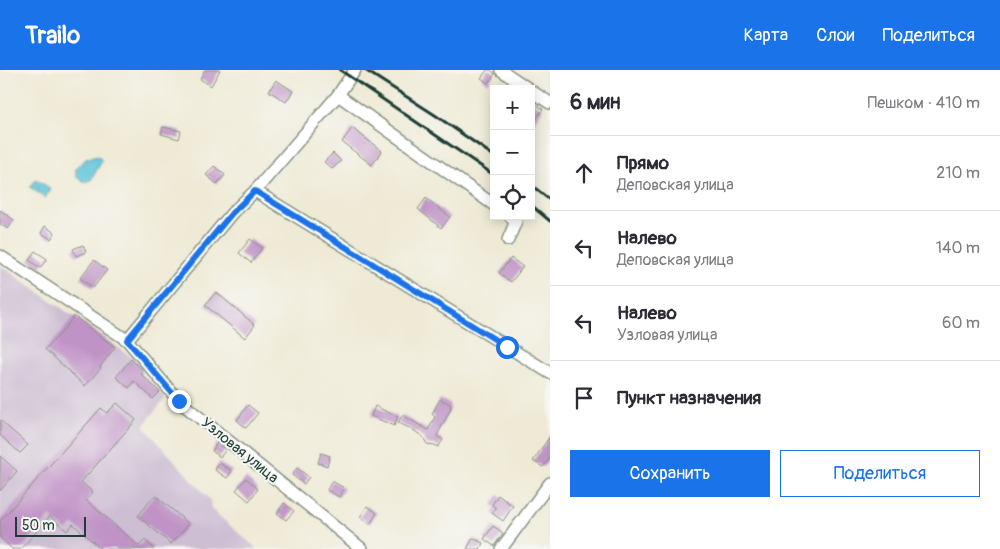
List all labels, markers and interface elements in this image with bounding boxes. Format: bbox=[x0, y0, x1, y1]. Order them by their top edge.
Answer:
text: Trailo bbox=[25, 21, 80, 50]
text: Карта bbox=[744, 24, 788, 47]
text: Слои bbox=[816, 24, 854, 47]
text: Поделиться bbox=[882, 24, 975, 47]
map controls bbox=[490, 85, 535, 220]
button: + bbox=[490, 85, 535, 130]
text: 6 мин bbox=[570, 89, 620, 116]
text: Пешком · 410 m bbox=[868, 93, 980, 113]
button: − bbox=[490, 130, 535, 175]
text: Прямо bbox=[617, 151, 669, 175]
icon: ahead bbox=[570, 159, 598, 187]
text: 210 m bbox=[936, 163, 980, 183]
button: locate bbox=[490, 175, 535, 220]
text: Деповская улица bbox=[617, 175, 734, 195]
text: Налево bbox=[617, 226, 677, 250]
icon: left bbox=[570, 234, 598, 262]
text: 140 m bbox=[936, 238, 980, 258]
text: Деповская улица bbox=[617, 250, 734, 270]
text: Налево bbox=[617, 301, 677, 325]
icon: left bbox=[570, 309, 598, 337]
text: 60 m bbox=[942, 313, 980, 333]
text: Узловая улица bbox=[617, 325, 717, 345]
route start bbox=[496, 336, 519, 359]
icon: arrive bbox=[570, 384, 598, 412]
text: Пункт назначения bbox=[617, 386, 761, 410]
route end bbox=[168, 390, 191, 413]
street label: Узловая улица bbox=[197, 413, 282, 487]
button: Сохранить bbox=[570, 450, 770, 497]
button: Поделиться bbox=[780, 450, 980, 497]
scale bar bbox=[15, 514, 86, 537]
text: 50 m bbox=[22, 517, 55, 534]

